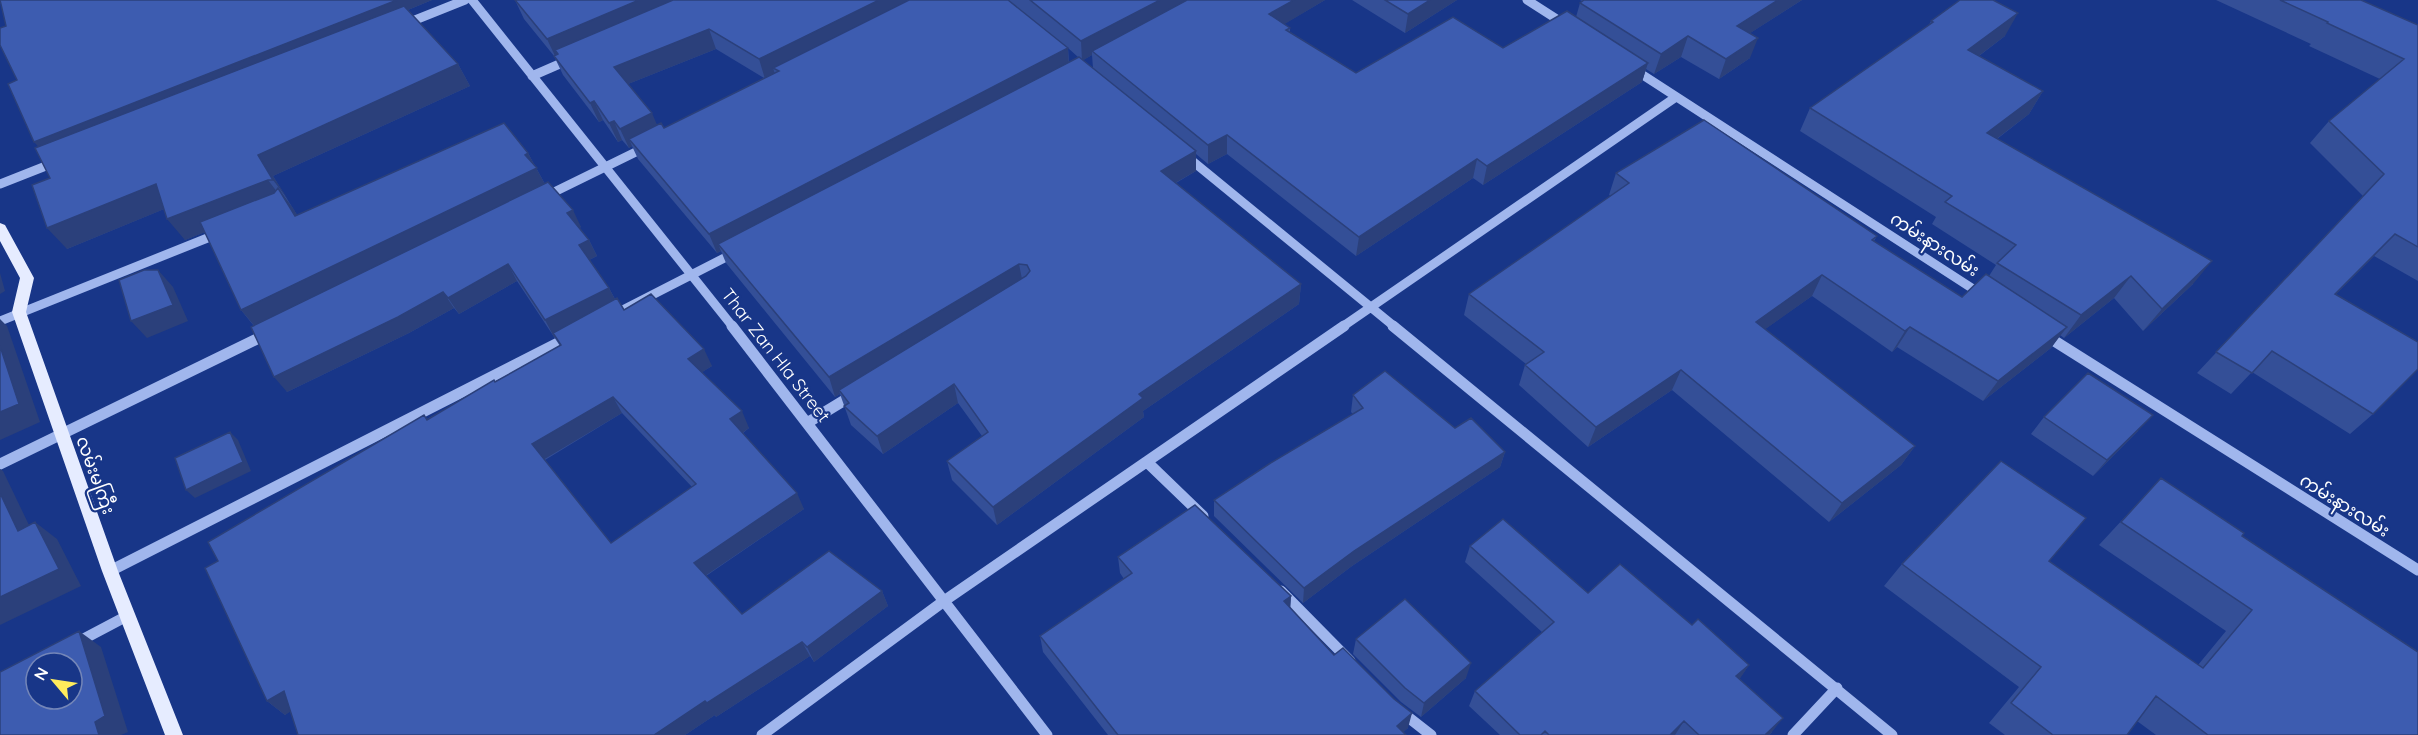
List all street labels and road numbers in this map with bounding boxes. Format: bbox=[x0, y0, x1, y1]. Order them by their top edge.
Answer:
street label: ကမ်းနားလမ်း bbox=[1884, 206, 1985, 285]
street label: Thar Zan Hla Street bbox=[717, 283, 835, 427]
street label: လမ်းမကြီး bbox=[68, 432, 123, 519]
street label: ကမ်းနားလမ်း bbox=[2294, 467, 2395, 545]

